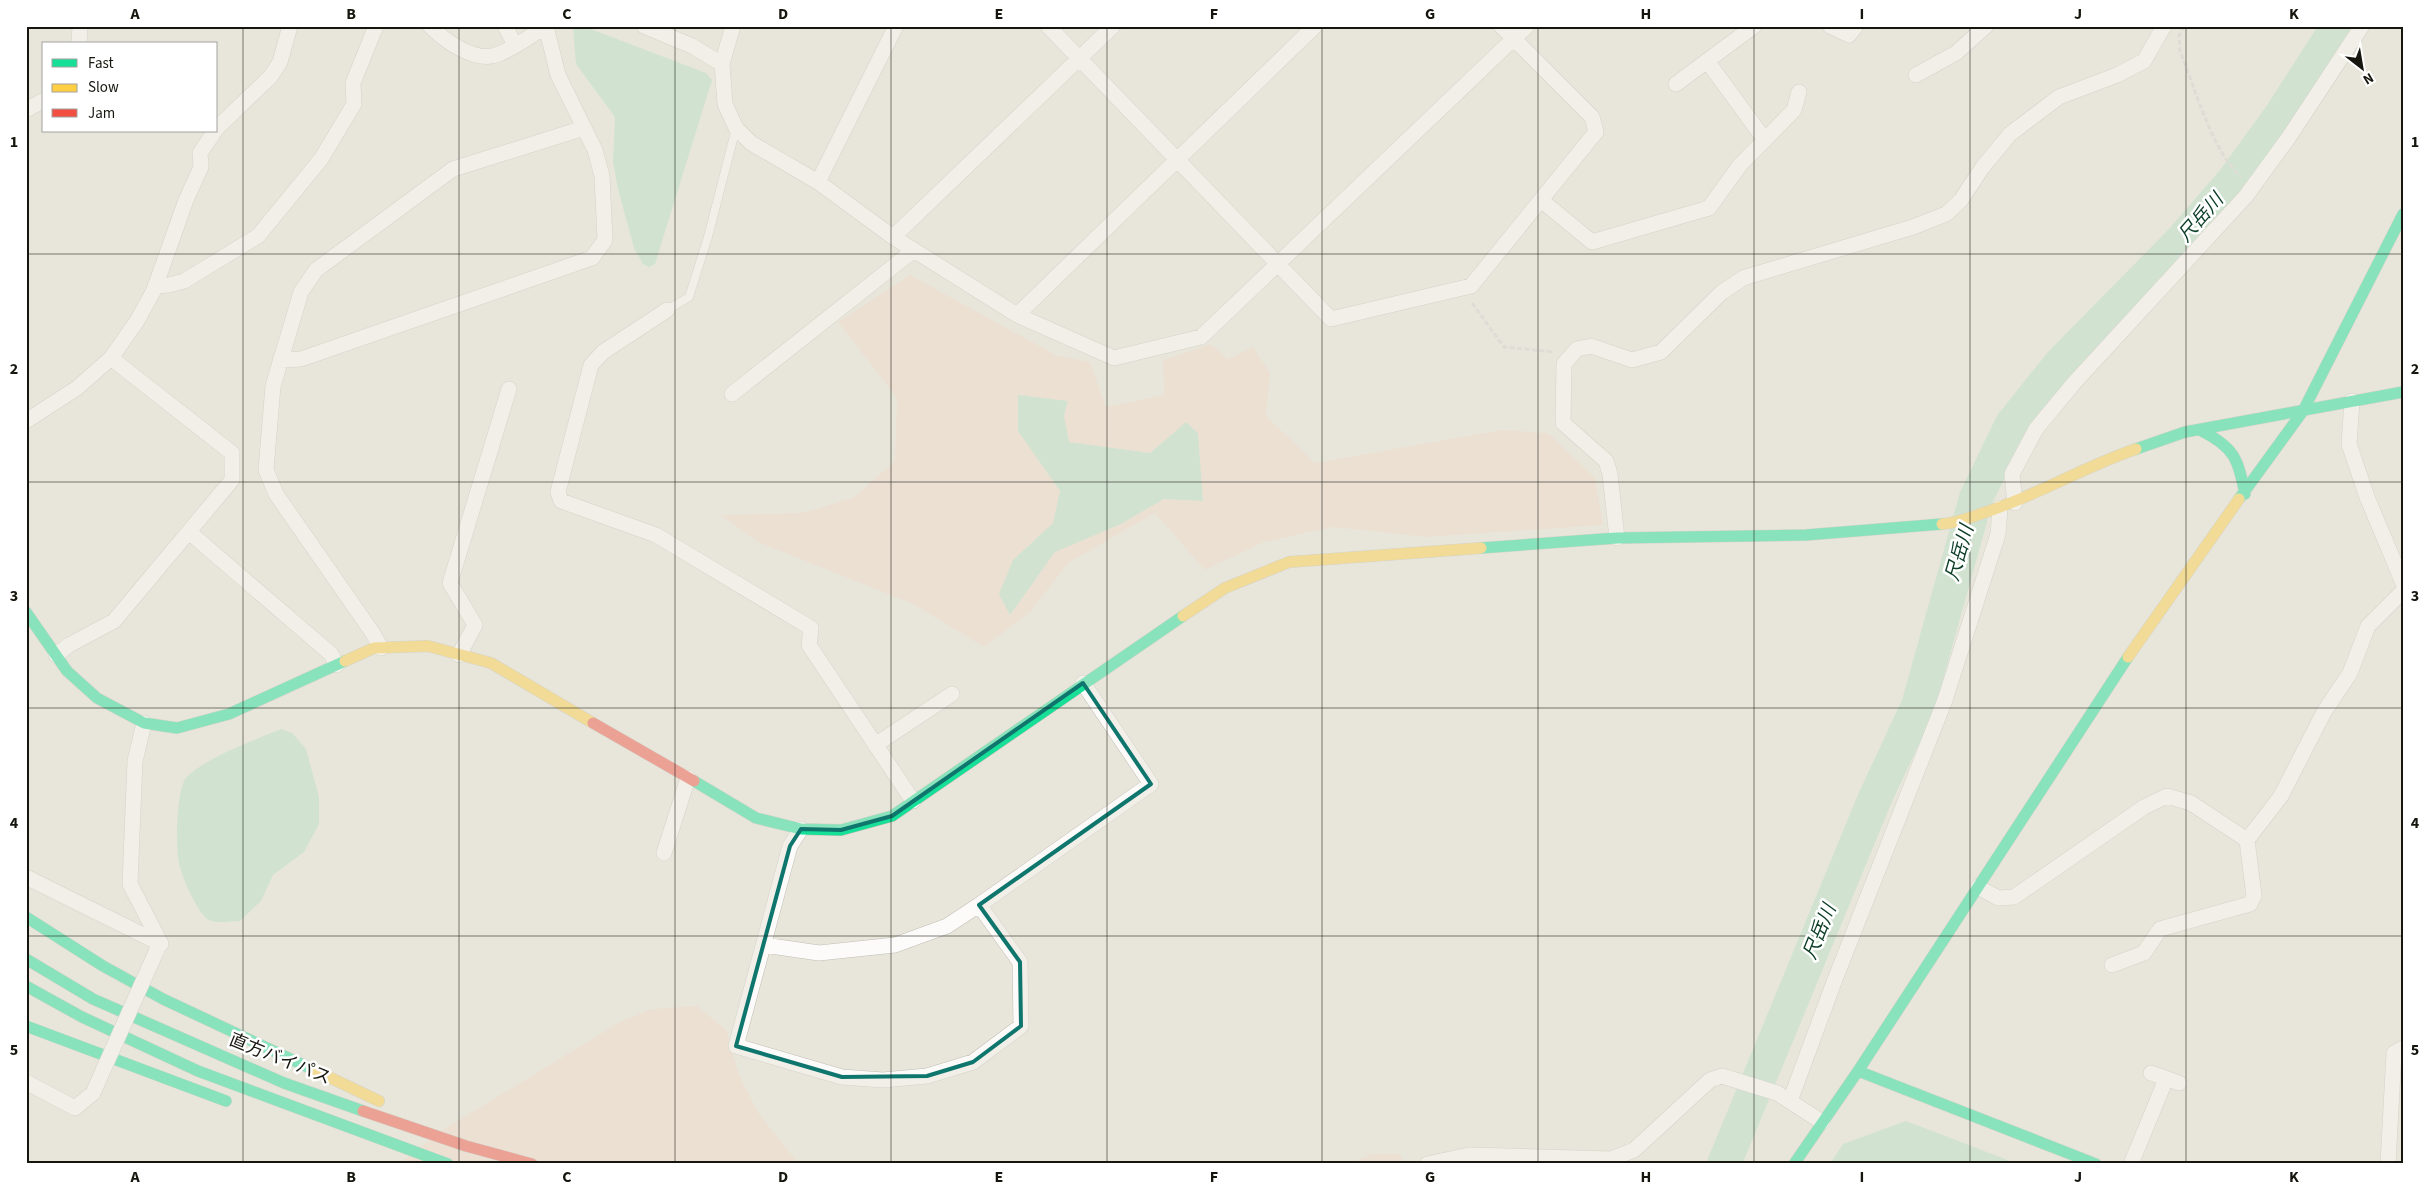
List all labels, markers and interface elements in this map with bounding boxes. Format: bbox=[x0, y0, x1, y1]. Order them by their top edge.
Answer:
text: A bbox=[129, 3, 140, 25]
text: B bbox=[346, 3, 356, 25]
text: C bbox=[562, 3, 572, 25]
text: D bbox=[778, 3, 788, 25]
text: E bbox=[995, 3, 1003, 25]
text: F bbox=[1210, 3, 1218, 25]
text: G bbox=[1425, 3, 1435, 25]
text: H bbox=[1641, 3, 1651, 25]
text: I bbox=[1860, 3, 1864, 25]
text: J bbox=[2074, 3, 2082, 25]
text: K bbox=[2289, 3, 2299, 25]
legend bbox=[42, 42, 218, 132]
north arrow bbox=[2336, 42, 2386, 92]
text: Fast bbox=[88, 53, 114, 74]
text: N bbox=[2359, 67, 2377, 89]
text: Slow bbox=[88, 77, 119, 98]
text: Jam bbox=[88, 103, 115, 124]
text: 1 bbox=[10, 131, 18, 153]
text: 1 bbox=[2411, 131, 2419, 153]
water label: 尺岳川 bbox=[2172, 186, 2231, 248]
text: 2 bbox=[10, 358, 18, 380]
text: 2 bbox=[2411, 358, 2419, 380]
water label: 尺岳川 bbox=[1939, 520, 1981, 584]
text: 3 bbox=[10, 585, 18, 607]
text: 3 bbox=[2411, 585, 2419, 607]
text: 4 bbox=[10, 812, 19, 834]
text: 4 bbox=[2411, 812, 2420, 834]
water label: 尺岳川 bbox=[1797, 899, 1844, 963]
street label: 直方バイパス bbox=[225, 1027, 335, 1091]
text: 5 bbox=[10, 1039, 18, 1061]
text: 5 bbox=[2411, 1039, 2419, 1061]
text: A bbox=[129, 1166, 140, 1188]
text: B bbox=[346, 1166, 356, 1188]
text: C bbox=[562, 1166, 572, 1188]
text: D bbox=[778, 1166, 788, 1188]
text: E bbox=[995, 1166, 1003, 1188]
text: F bbox=[1210, 1166, 1218, 1188]
text: G bbox=[1425, 1166, 1435, 1188]
text: H bbox=[1641, 1166, 1651, 1188]
text: I bbox=[1860, 1166, 1864, 1188]
text: J bbox=[2074, 1166, 2082, 1188]
text: K bbox=[2289, 1166, 2299, 1188]

